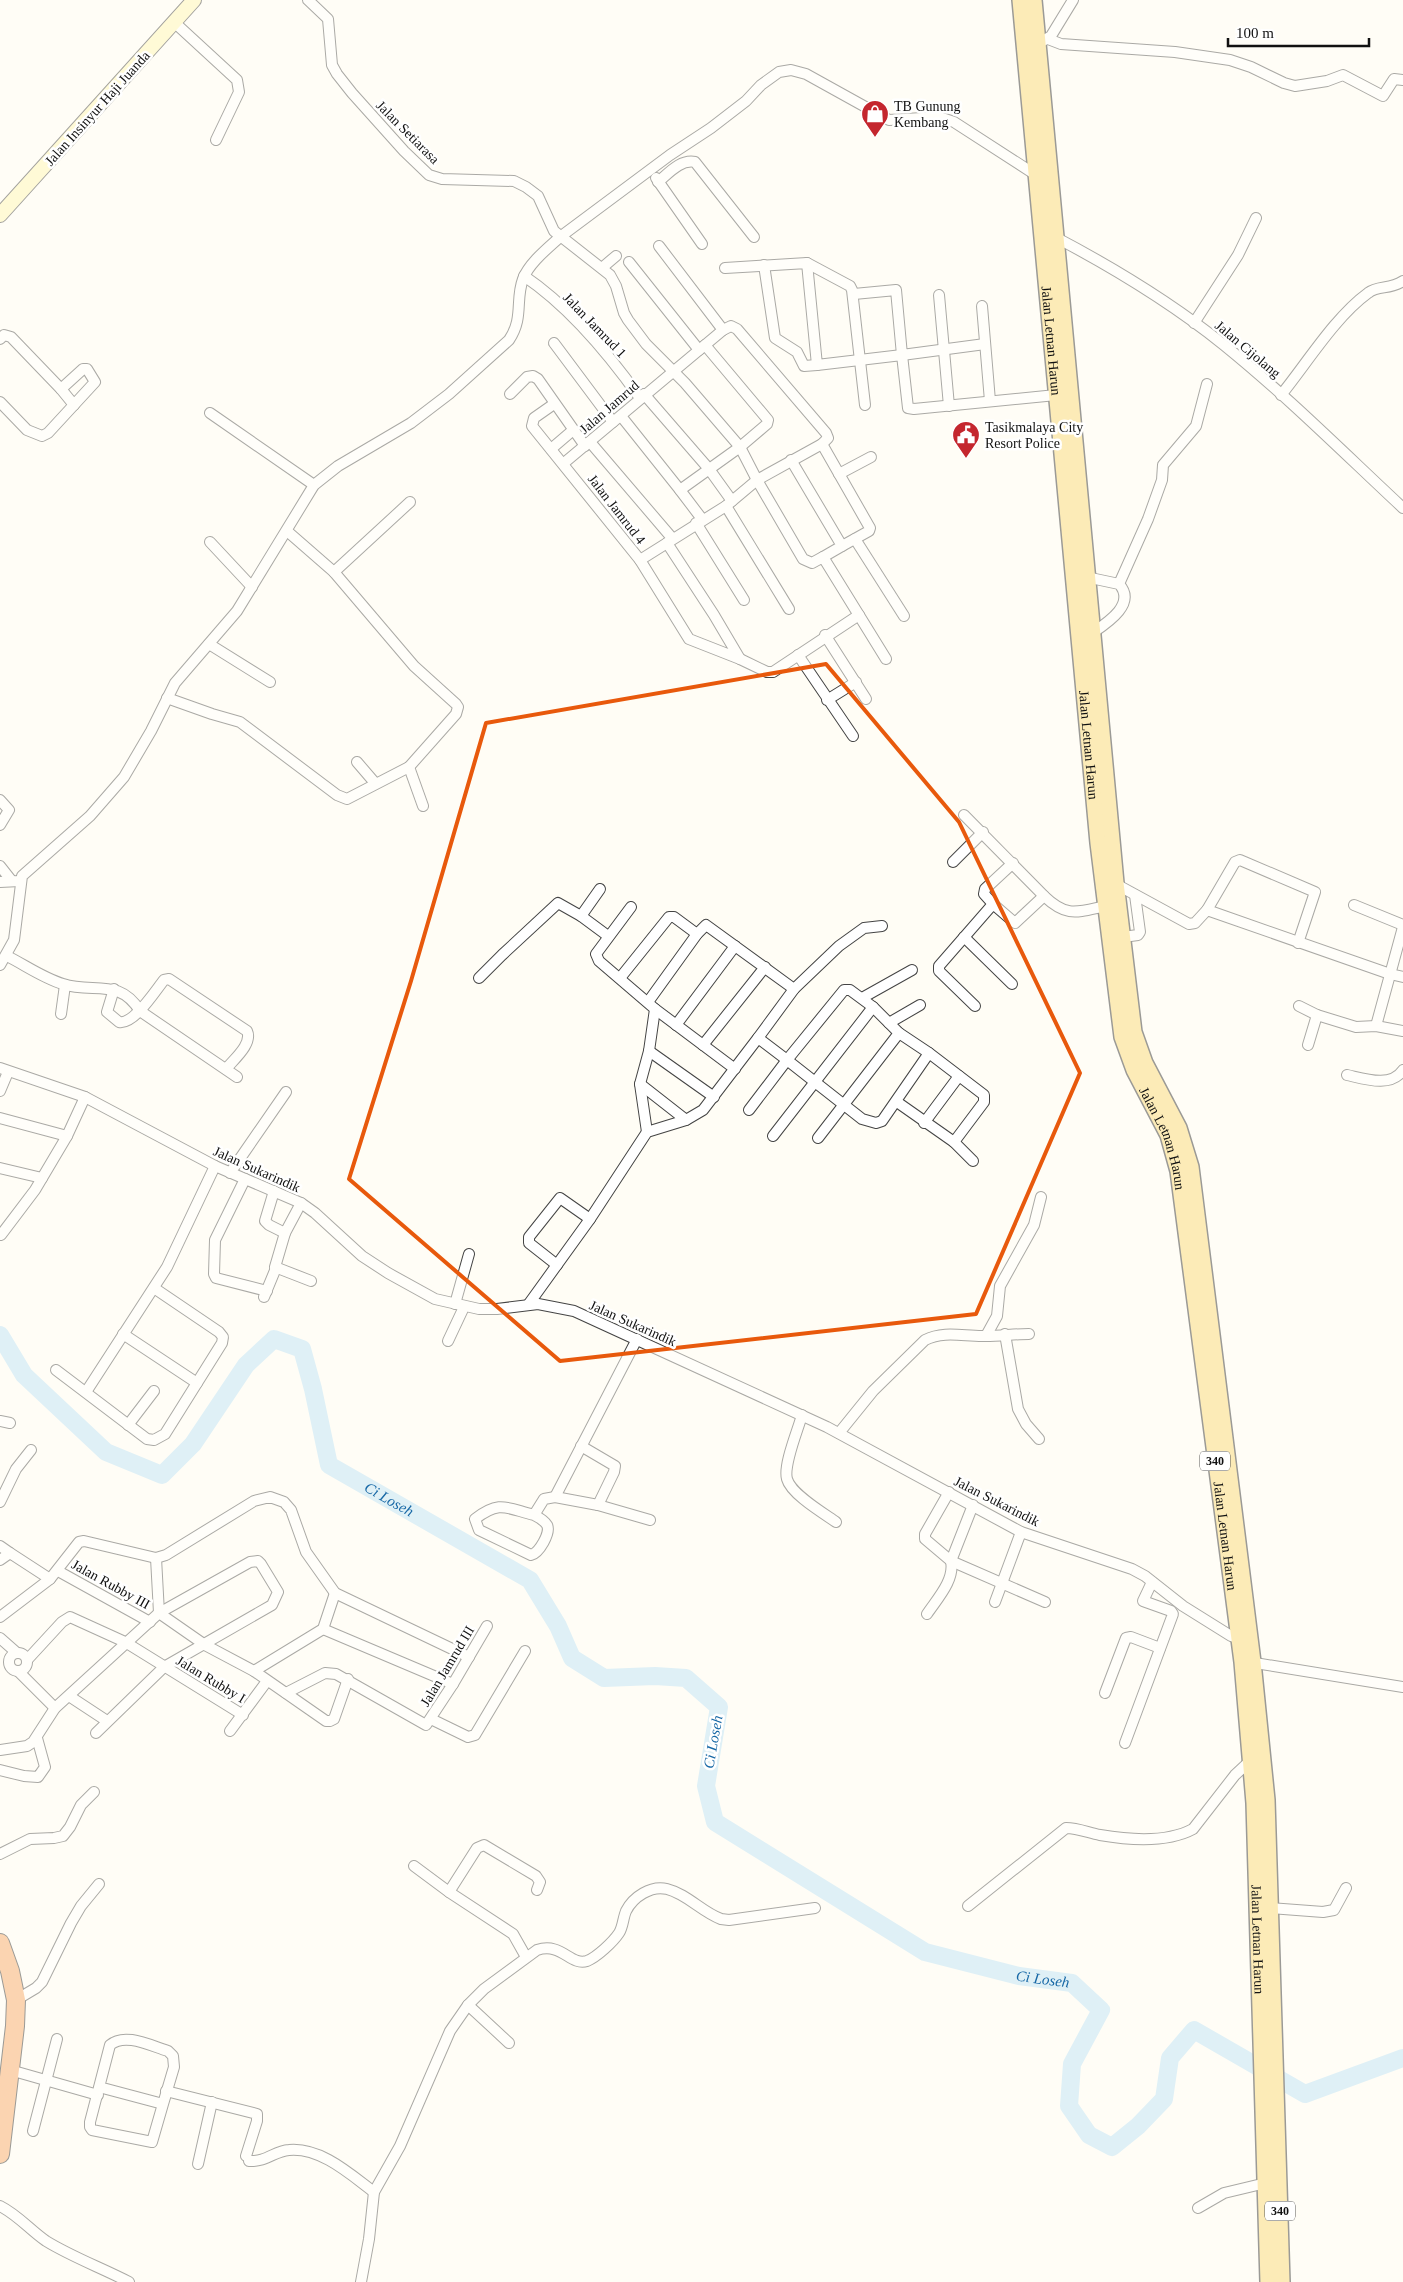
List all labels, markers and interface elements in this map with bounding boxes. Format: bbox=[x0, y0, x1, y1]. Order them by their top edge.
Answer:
scale bar bbox=[1228, 15, 1369, 47]
text: 100 m bbox=[1236, 25, 1274, 41]
street label: Jalan Insinyur Haji Juanda bbox=[42, 47, 153, 169]
street label: Jalan Setiarasa bbox=[373, 98, 443, 167]
shop icon: TB Gunung Kembang bbox=[860, 99, 890, 138]
place label: TB Gunung Kembang bbox=[894, 99, 961, 130]
street label: Jalan Letnan Harun bbox=[1038, 285, 1064, 396]
street label: Jalan Jamrud 1 bbox=[560, 290, 629, 361]
street label: Jalan Cijolang bbox=[1212, 318, 1283, 381]
street label: Jalan Jamrud bbox=[577, 378, 642, 437]
public building icon: Tasikmalaya City Resort Police bbox=[951, 420, 981, 459]
place label: Tasikmalaya City Resort Police bbox=[985, 420, 1083, 451]
street label: Jalan Jamrud 4 bbox=[585, 472, 648, 547]
street label: Jalan Letnan Harun bbox=[1076, 690, 1101, 800]
street label: Jalan Letnan Harun bbox=[1136, 1084, 1187, 1191]
street label: Jalan Sukarindik bbox=[211, 1144, 303, 1195]
street label: Jalan Sukarindik bbox=[587, 1298, 679, 1349]
road number: 340 bbox=[1200, 1452, 1230, 1470]
street label: Jalan Sukarindik bbox=[952, 1473, 1042, 1529]
water label: Ci Loseh bbox=[362, 1479, 416, 1520]
street label: Jalan Letnan Harun bbox=[1211, 1481, 1240, 1591]
street label: Jalan Rubby III bbox=[69, 1557, 153, 1612]
street label: Jalan Jamrud III bbox=[418, 1623, 477, 1709]
street label: Jalan Rubby I bbox=[174, 1653, 248, 1706]
water label: Ci Loseh bbox=[700, 1714, 726, 1770]
street label: Jalan Letnan Harun bbox=[1248, 1884, 1267, 1994]
water label: Ci Loseh bbox=[1015, 1968, 1070, 1991]
road number: 340 bbox=[1265, 2202, 1295, 2220]

